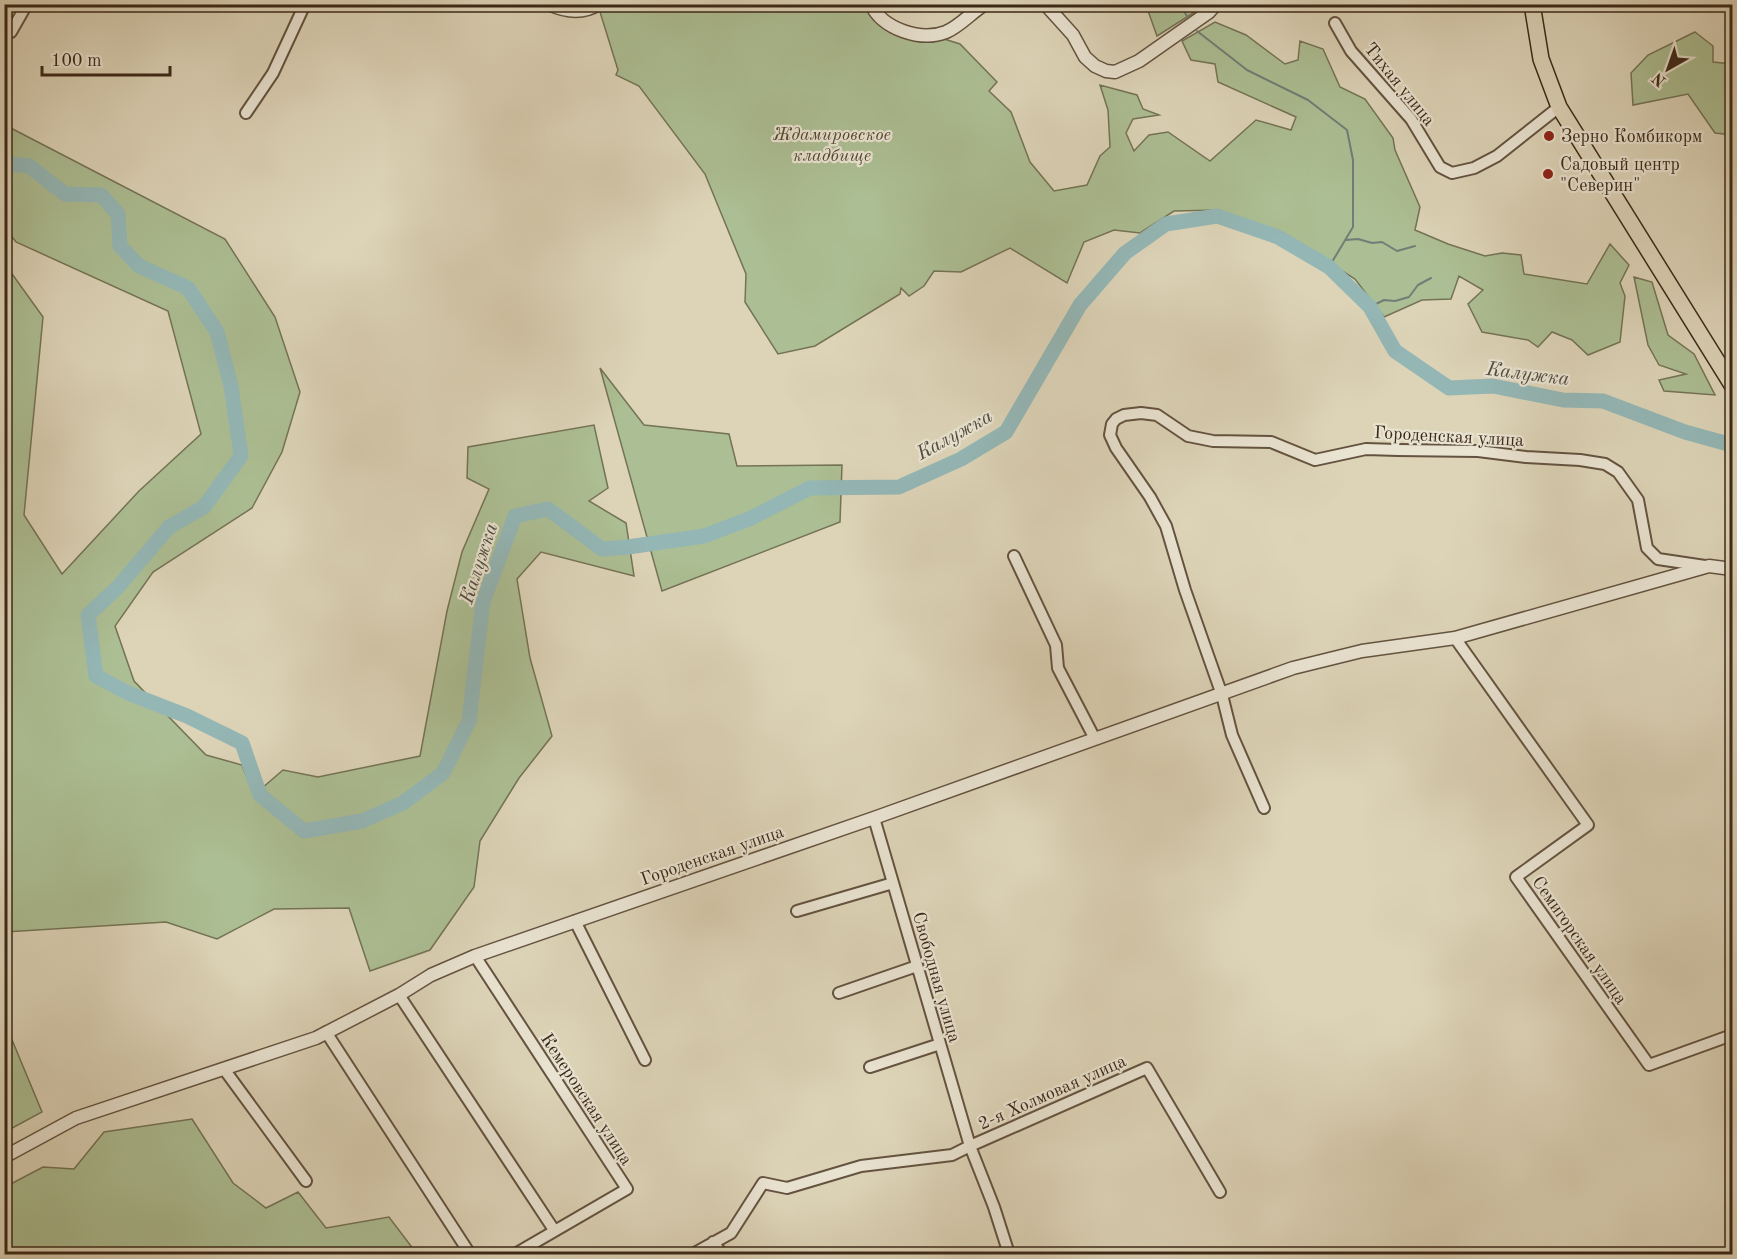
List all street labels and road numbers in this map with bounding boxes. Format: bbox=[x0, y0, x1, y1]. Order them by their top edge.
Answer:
street label: Тихая улица bbox=[1360, 40, 1438, 130]
street label: Городенская улица bbox=[1373, 424, 1525, 450]
street label: Городенская улица bbox=[638, 823, 786, 889]
street label: Семигорская улица bbox=[1528, 873, 1630, 1008]
street label: Свободная улица bbox=[909, 910, 963, 1045]
street label: Кемеровская улица bbox=[537, 1030, 635, 1169]
street label: 2-я Холмовая улица bbox=[976, 1052, 1129, 1134]

